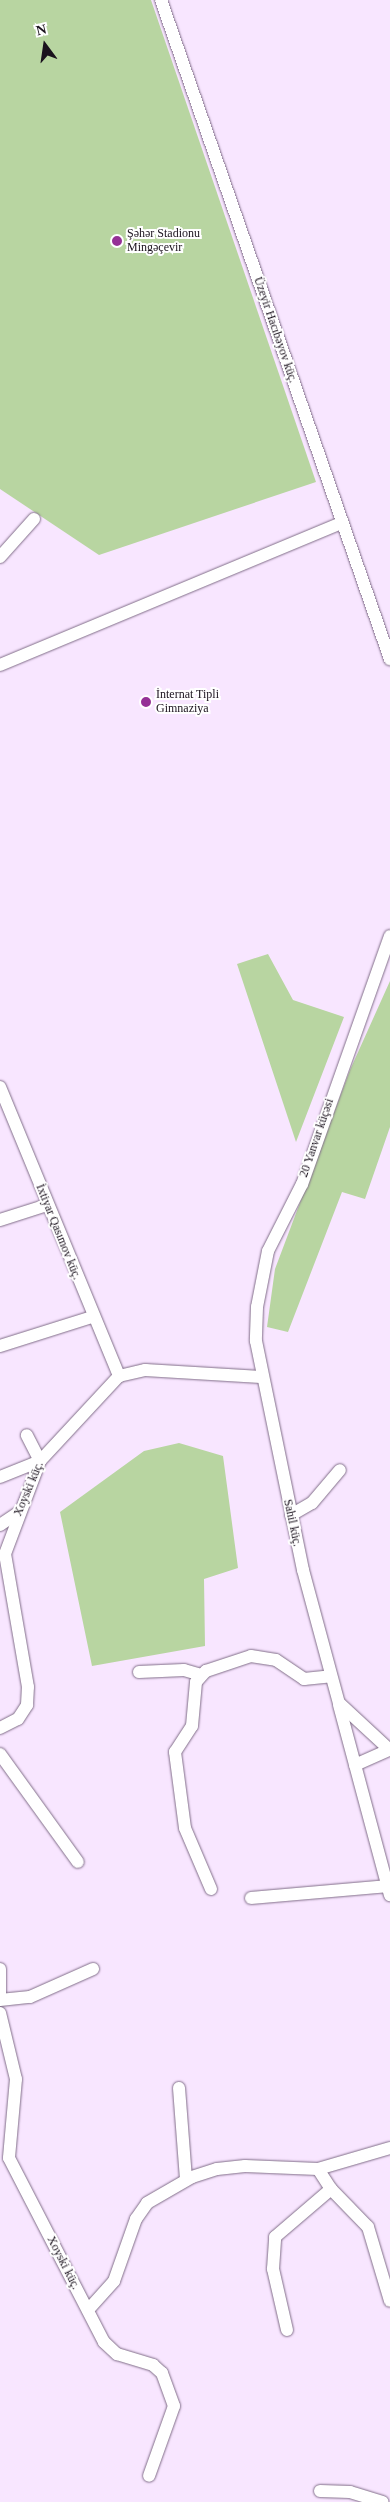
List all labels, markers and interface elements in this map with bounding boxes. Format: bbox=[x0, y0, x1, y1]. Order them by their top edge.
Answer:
north arrow bbox=[20, 20, 70, 70]
text: N bbox=[35, 21, 48, 38]
place label: Şəhər Stadionu Mingəçevir bbox=[127, 227, 200, 255]
marker: Şəhər Stadionu Mingəçevir bbox=[111, 235, 123, 247]
street label: Üzeyir Hacıbəyov küç. bbox=[250, 275, 300, 385]
place label: İnternat Tipli Gimnaziya bbox=[156, 688, 219, 716]
marker: İnternat Tipli Gimnaziya bbox=[140, 696, 152, 708]
street label: 20 Yanvar küçəsi bbox=[297, 1097, 337, 1179]
street label: İxtiyar Qasımov küç. bbox=[32, 1182, 84, 1282]
street label: Xoyski küç. bbox=[11, 1459, 47, 1519]
street label: Sahil küç. bbox=[280, 1498, 304, 1548]
street label: Xoyski küç. bbox=[43, 2234, 83, 2292]

